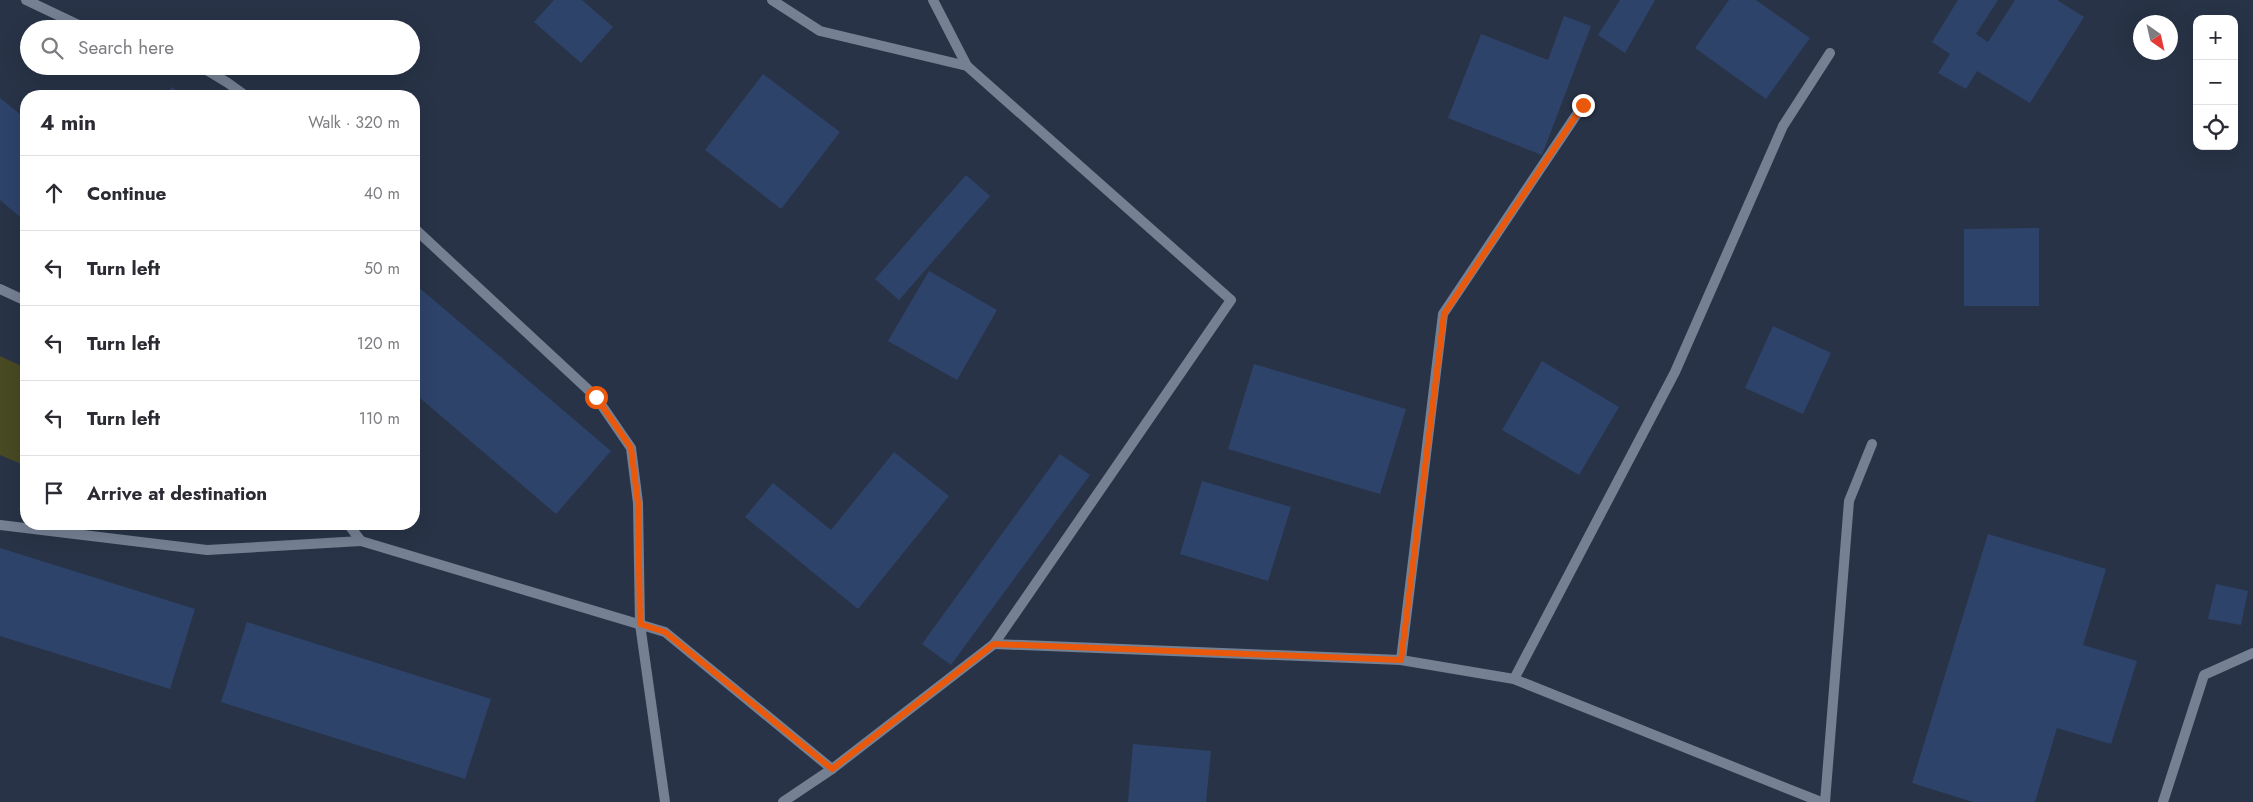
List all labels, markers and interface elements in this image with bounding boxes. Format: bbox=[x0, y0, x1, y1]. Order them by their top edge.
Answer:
north arrow bbox=[2133, 15, 2178, 60]
map controls bbox=[2193, 15, 2238, 150]
button: + bbox=[2193, 15, 2238, 60]
search box bbox=[20, 20, 420, 75]
icon: search bbox=[38, 34, 66, 62]
text: Search here bbox=[78, 34, 174, 61]
button: − bbox=[2193, 60, 2238, 105]
route end bbox=[1572, 94, 1595, 117]
button: locate bbox=[2193, 105, 2238, 150]
text: 4 min bbox=[40, 108, 96, 138]
text: Walk · 320 m bbox=[308, 111, 400, 134]
icon: ahead bbox=[40, 179, 68, 207]
text: Continue bbox=[87, 180, 166, 207]
text: 40 m bbox=[364, 182, 400, 205]
icon: left bbox=[40, 254, 68, 282]
text: Turn left bbox=[87, 255, 160, 282]
text: 50 m bbox=[364, 257, 400, 280]
icon: left bbox=[40, 329, 68, 357]
text: Turn left bbox=[87, 330, 160, 357]
text: 120 m bbox=[357, 332, 400, 355]
route start bbox=[585, 386, 608, 409]
icon: left bbox=[40, 404, 68, 432]
text: Turn left bbox=[87, 405, 160, 432]
text: 110 m bbox=[359, 407, 400, 430]
icon: arrive bbox=[40, 479, 68, 507]
text: Arrive at destination bbox=[87, 480, 267, 507]

